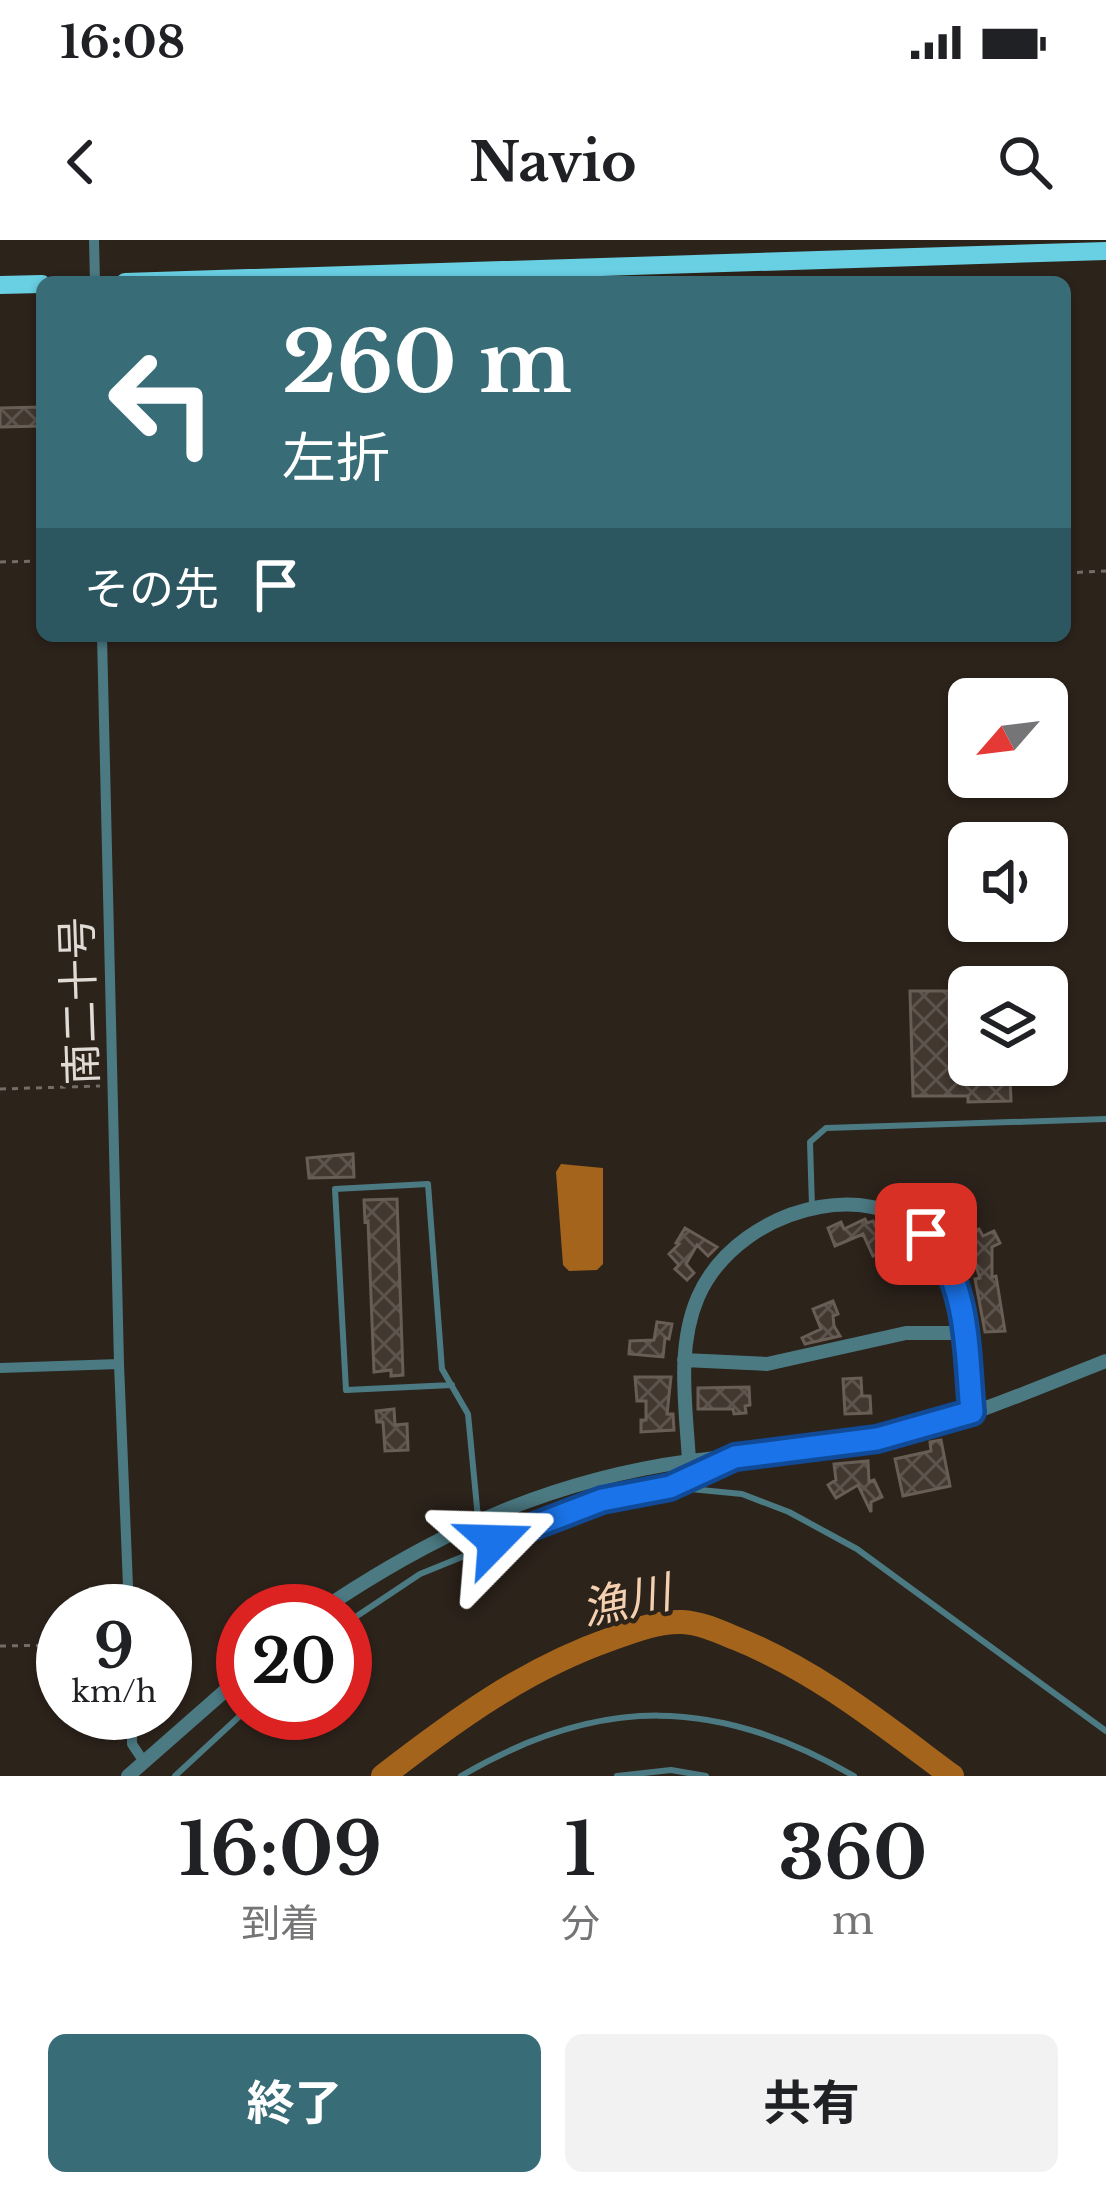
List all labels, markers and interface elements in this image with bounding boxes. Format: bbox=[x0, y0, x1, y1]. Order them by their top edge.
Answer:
text: 16:08 bbox=[60, 14, 185, 70]
icon: back bbox=[48, 129, 114, 195]
text: Navio bbox=[469, 129, 637, 196]
icon: search bbox=[992, 129, 1058, 195]
text: 260 m bbox=[282, 311, 572, 415]
icon: left bbox=[84, 324, 240, 480]
text: 左折 bbox=[282, 425, 390, 492]
icon: arrive bbox=[243, 552, 309, 618]
text: その先 bbox=[84, 561, 219, 617]
north arrow bbox=[948, 678, 1068, 798]
map controls bbox=[948, 678, 1068, 1086]
button: sound bbox=[948, 822, 1068, 942]
street label: 南二十号 bbox=[50, 916, 108, 1086]
button: layers bbox=[948, 966, 1068, 1086]
pin bbox=[875, 1183, 977, 1285]
icon: arrive bbox=[893, 1201, 959, 1267]
position arrow bbox=[432, 1478, 558, 1604]
water label: 漁川 bbox=[576, 1562, 680, 1637]
speed limit sign: 20 bbox=[216, 1584, 372, 1740]
text: 9 bbox=[94, 1610, 134, 1684]
text: km/h bbox=[71, 1673, 157, 1710]
text: 16:09 bbox=[179, 1805, 382, 1894]
text: 1 bbox=[565, 1805, 596, 1894]
text: 360 bbox=[778, 1809, 927, 1898]
text: m bbox=[832, 1896, 874, 1945]
text: 到着 bbox=[241, 1899, 319, 1948]
text: 分 bbox=[561, 1899, 600, 1948]
button: 終了 bbox=[48, 2034, 541, 2172]
button: 共有 bbox=[565, 2034, 1058, 2172]

